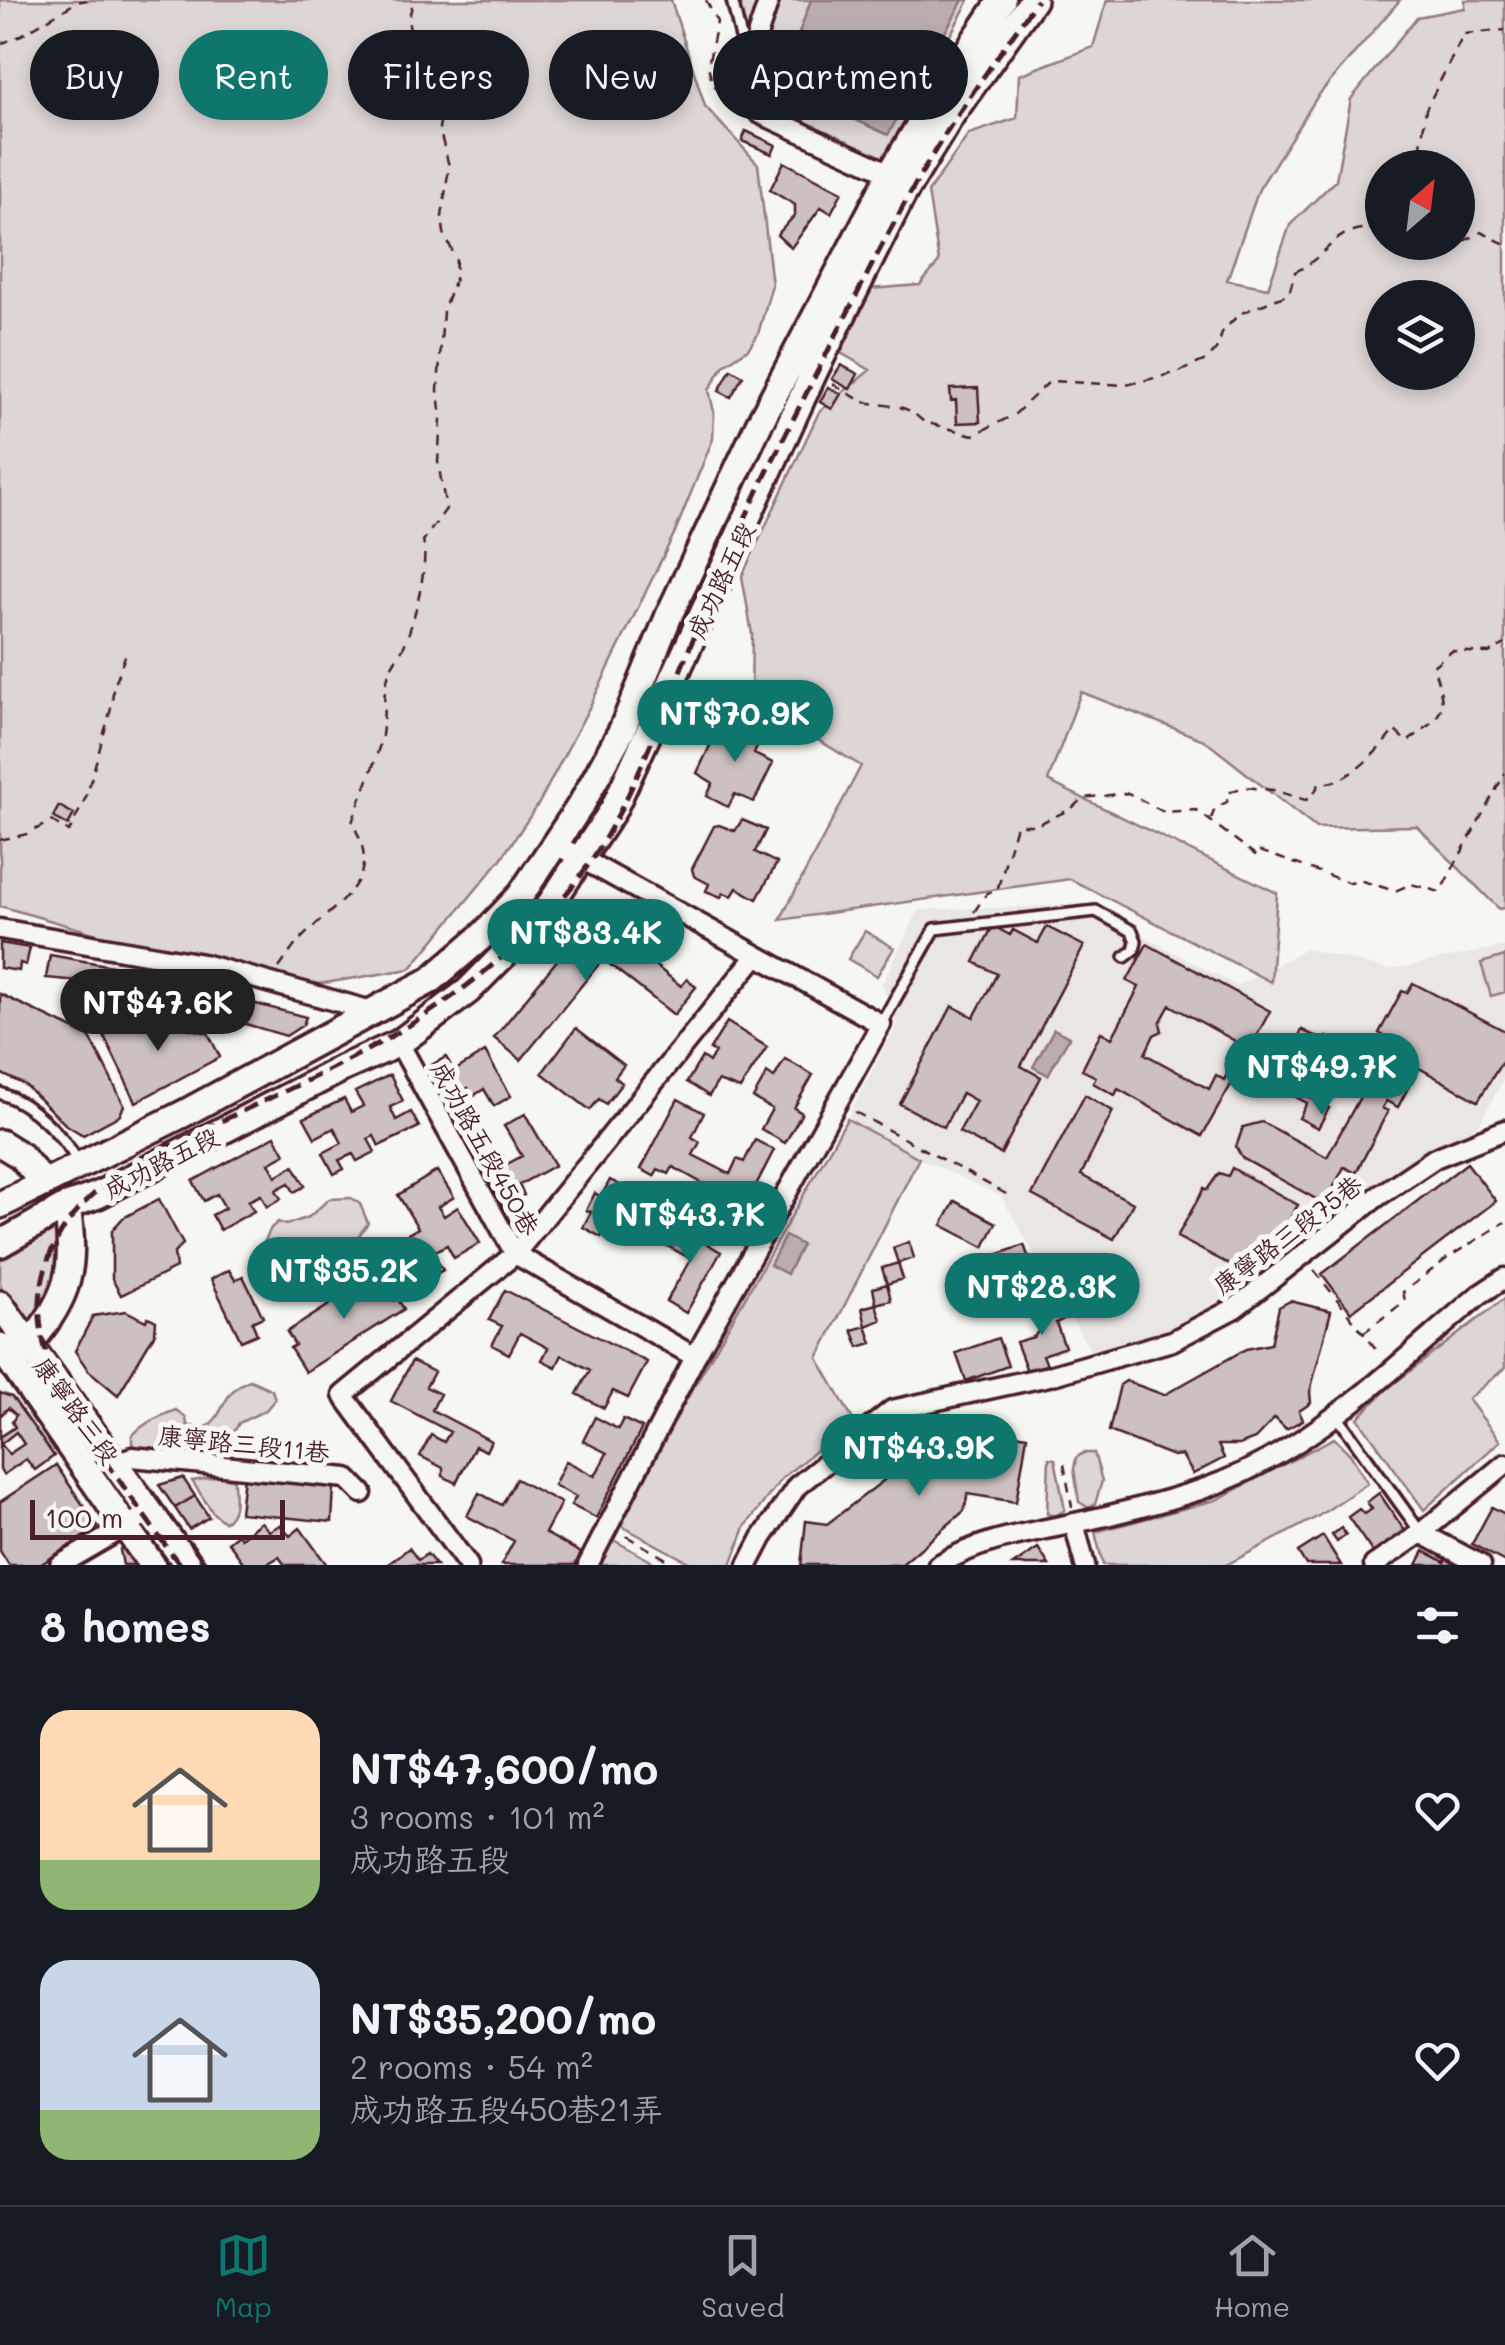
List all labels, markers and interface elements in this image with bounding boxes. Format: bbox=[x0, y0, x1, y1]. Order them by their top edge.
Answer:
chip: Buy bbox=[30, 30, 159, 120]
chip: Rent bbox=[179, 30, 328, 120]
chip: Filters bbox=[348, 30, 529, 120]
chip: New bbox=[549, 30, 693, 120]
chip: Apartment bbox=[713, 30, 968, 120]
north arrow bbox=[1365, 150, 1475, 260]
map controls bbox=[1365, 150, 1475, 390]
button: layers bbox=[1365, 280, 1475, 390]
street label: 成功路五段 bbox=[679, 517, 761, 643]
pin: NT$70.9K bbox=[632, 680, 838, 765]
text: NT$70.9K bbox=[659, 691, 811, 733]
pin: NT$83.4K bbox=[483, 899, 689, 984]
text: NT$83.4K bbox=[509, 910, 663, 952]
pin: NT$47.6K bbox=[55, 969, 261, 1054]
text: NT$47.6K bbox=[82, 980, 234, 1022]
pin: NT$49.7K bbox=[1219, 1033, 1425, 1118]
text: NT$49.7K bbox=[1246, 1044, 1398, 1086]
street label: 成功路五段450巷 bbox=[425, 1055, 547, 1241]
street label: 成功路五段 bbox=[98, 1119, 224, 1205]
street label: 康寧路三段75巷 bbox=[1206, 1168, 1368, 1300]
pin: NT$43.7K bbox=[587, 1181, 793, 1266]
text: NT$43.7K bbox=[614, 1192, 766, 1234]
pin: NT$35.2K bbox=[241, 1237, 447, 1322]
text: NT$35.2K bbox=[269, 1248, 419, 1290]
pin: NT$28.3K bbox=[939, 1253, 1145, 1338]
text: NT$28.3K bbox=[967, 1264, 1117, 1306]
street label: 康寧路三段 bbox=[27, 1350, 127, 1470]
pin: NT$43.9K bbox=[816, 1414, 1022, 1499]
street label: 康寧路三段11巷 bbox=[157, 1418, 331, 1468]
text: NT$43.9K bbox=[843, 1425, 995, 1467]
scale bar bbox=[30, 1495, 285, 1540]
text: 100 m bbox=[45, 1499, 123, 1535]
text: 8 homes bbox=[40, 1598, 211, 1653]
icon: filters bbox=[1410, 1598, 1465, 1653]
text: NT$47,600/mo bbox=[350, 1740, 658, 1795]
icon: home bbox=[120, 1750, 240, 1870]
icon: heart bbox=[1410, 1783, 1465, 1838]
text: 3 rooms · 101 m² bbox=[350, 1795, 605, 1837]
text: 成功路五段 bbox=[350, 1837, 510, 1879]
text: NT$35,200/mo bbox=[350, 1990, 656, 2045]
icon: home bbox=[120, 2000, 240, 2120]
icon: heart bbox=[1410, 2033, 1465, 2088]
text: 2 rooms · 54 m² bbox=[350, 2045, 593, 2087]
text: 成功路五段450巷21弄 bbox=[350, 2087, 663, 2129]
tab: Map bbox=[215, 2228, 272, 2324]
tab: Saved bbox=[701, 2228, 784, 2324]
tab: Home bbox=[1214, 2228, 1290, 2324]

